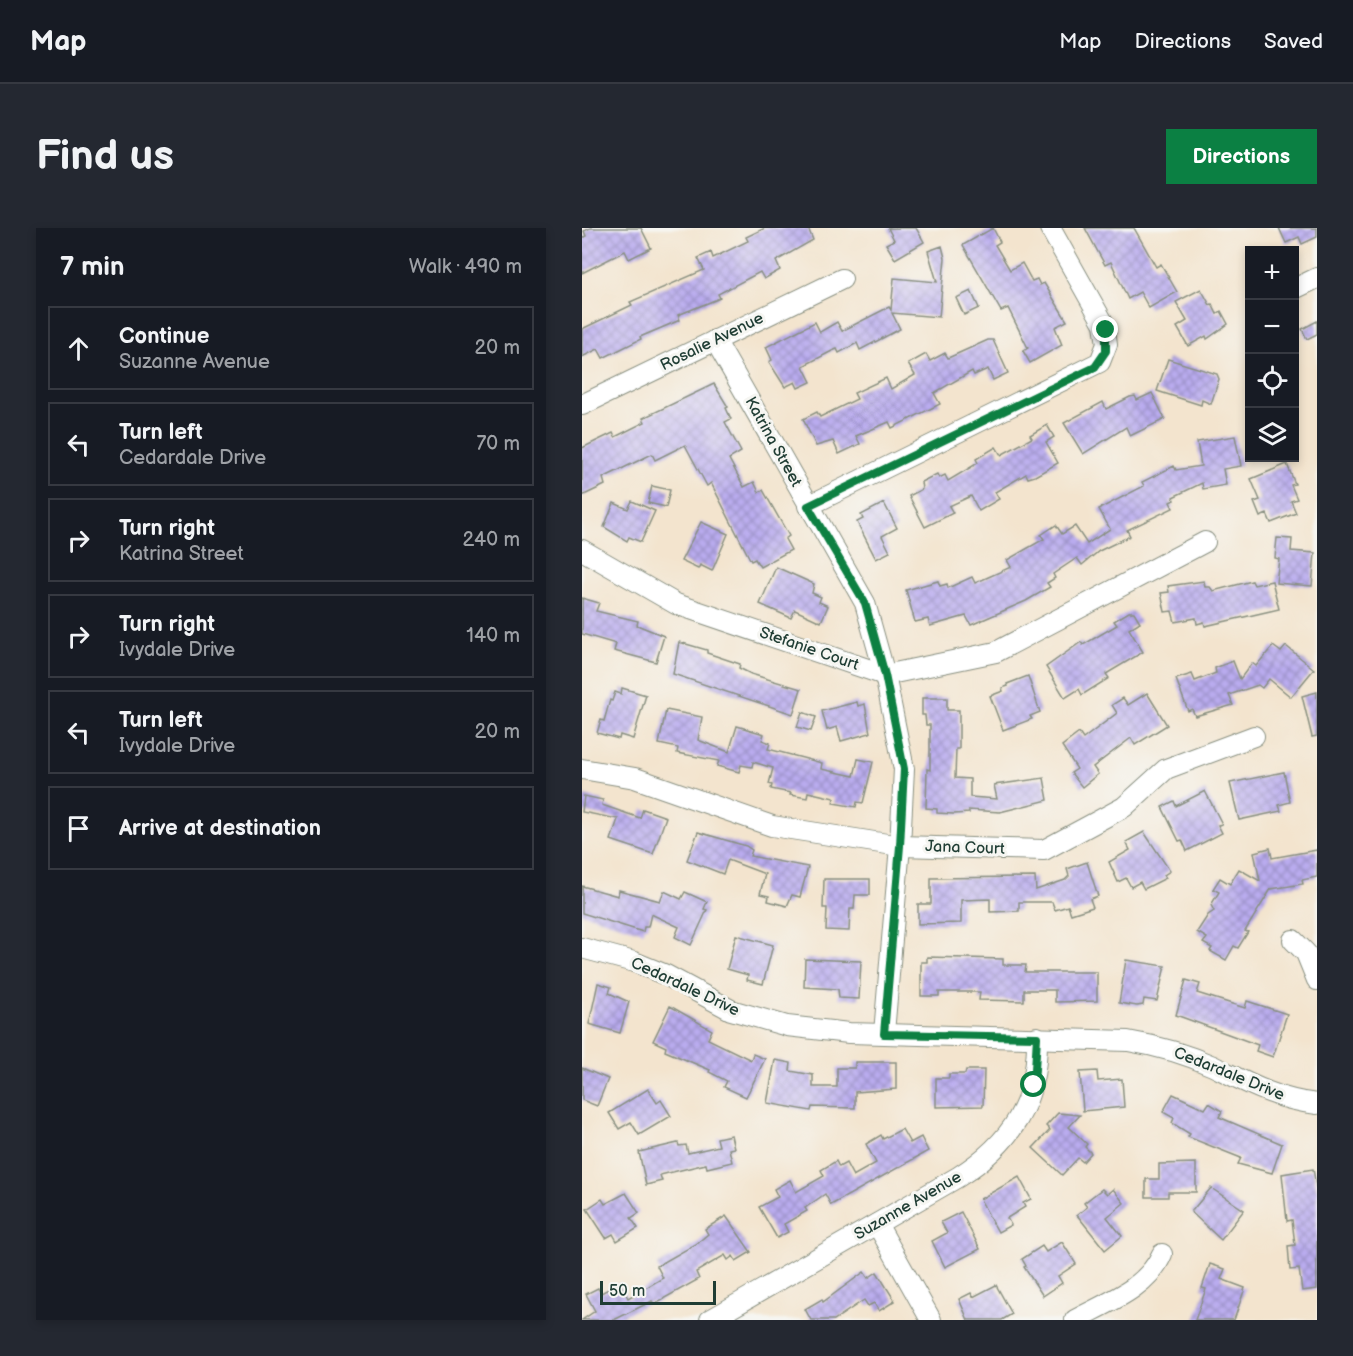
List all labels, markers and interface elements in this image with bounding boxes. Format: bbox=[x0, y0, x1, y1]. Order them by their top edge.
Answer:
text: Map bbox=[30, 25, 86, 58]
text: Map bbox=[1059, 29, 1102, 54]
text: Directions bbox=[1135, 29, 1231, 54]
text: Saved bbox=[1264, 29, 1323, 54]
button: Directions bbox=[1166, 129, 1317, 184]
text: Find us bbox=[36, 131, 174, 182]
map controls bbox=[1245, 246, 1299, 462]
button: + bbox=[1245, 246, 1299, 300]
text: 7 min bbox=[60, 252, 124, 283]
text: Walk · 490 m bbox=[409, 255, 522, 279]
button: − bbox=[1245, 300, 1299, 354]
street label: Rosalie Avenue bbox=[657, 309, 767, 375]
route end bbox=[1092, 316, 1118, 342]
text: Continue bbox=[119, 323, 209, 350]
icon: ahead bbox=[62, 332, 95, 365]
text: 20 m bbox=[475, 336, 520, 360]
text: Suzanne Avenue bbox=[119, 350, 270, 374]
button: locate bbox=[1245, 354, 1299, 408]
street label: Katrina Street bbox=[741, 394, 806, 490]
button: layers bbox=[1245, 408, 1299, 462]
text: Turn left bbox=[119, 419, 203, 446]
icon: left bbox=[62, 428, 95, 461]
text: 70 m bbox=[476, 432, 520, 456]
text: Cedardale Drive bbox=[119, 446, 266, 470]
text: Turn right bbox=[119, 515, 215, 542]
icon: right bbox=[62, 524, 95, 557]
text: 240 m bbox=[463, 528, 520, 552]
text: Katrina Street bbox=[119, 542, 244, 566]
text: Turn right bbox=[119, 611, 215, 638]
icon: right bbox=[62, 620, 95, 653]
street label: Stefanie Court bbox=[757, 623, 861, 675]
text: 140 m bbox=[466, 624, 520, 648]
text: Ivydale Drive bbox=[119, 638, 235, 662]
text: Turn left bbox=[119, 707, 203, 734]
icon: left bbox=[62, 716, 95, 749]
text: 20 m bbox=[475, 720, 520, 744]
text: Ivydale Drive bbox=[119, 734, 235, 758]
icon: arrive bbox=[62, 812, 95, 845]
text: Arrive at destination bbox=[119, 815, 321, 842]
street label: Jana Court bbox=[925, 837, 1005, 859]
street label: Cedardale Drive bbox=[628, 954, 743, 1021]
street label: Cedardale Drive bbox=[1171, 1043, 1288, 1105]
route start bbox=[1020, 1071, 1046, 1097]
street label: Suzanne Avenue bbox=[851, 1167, 965, 1244]
scale bar bbox=[600, 1278, 716, 1306]
text: 50 m bbox=[609, 1282, 645, 1301]

